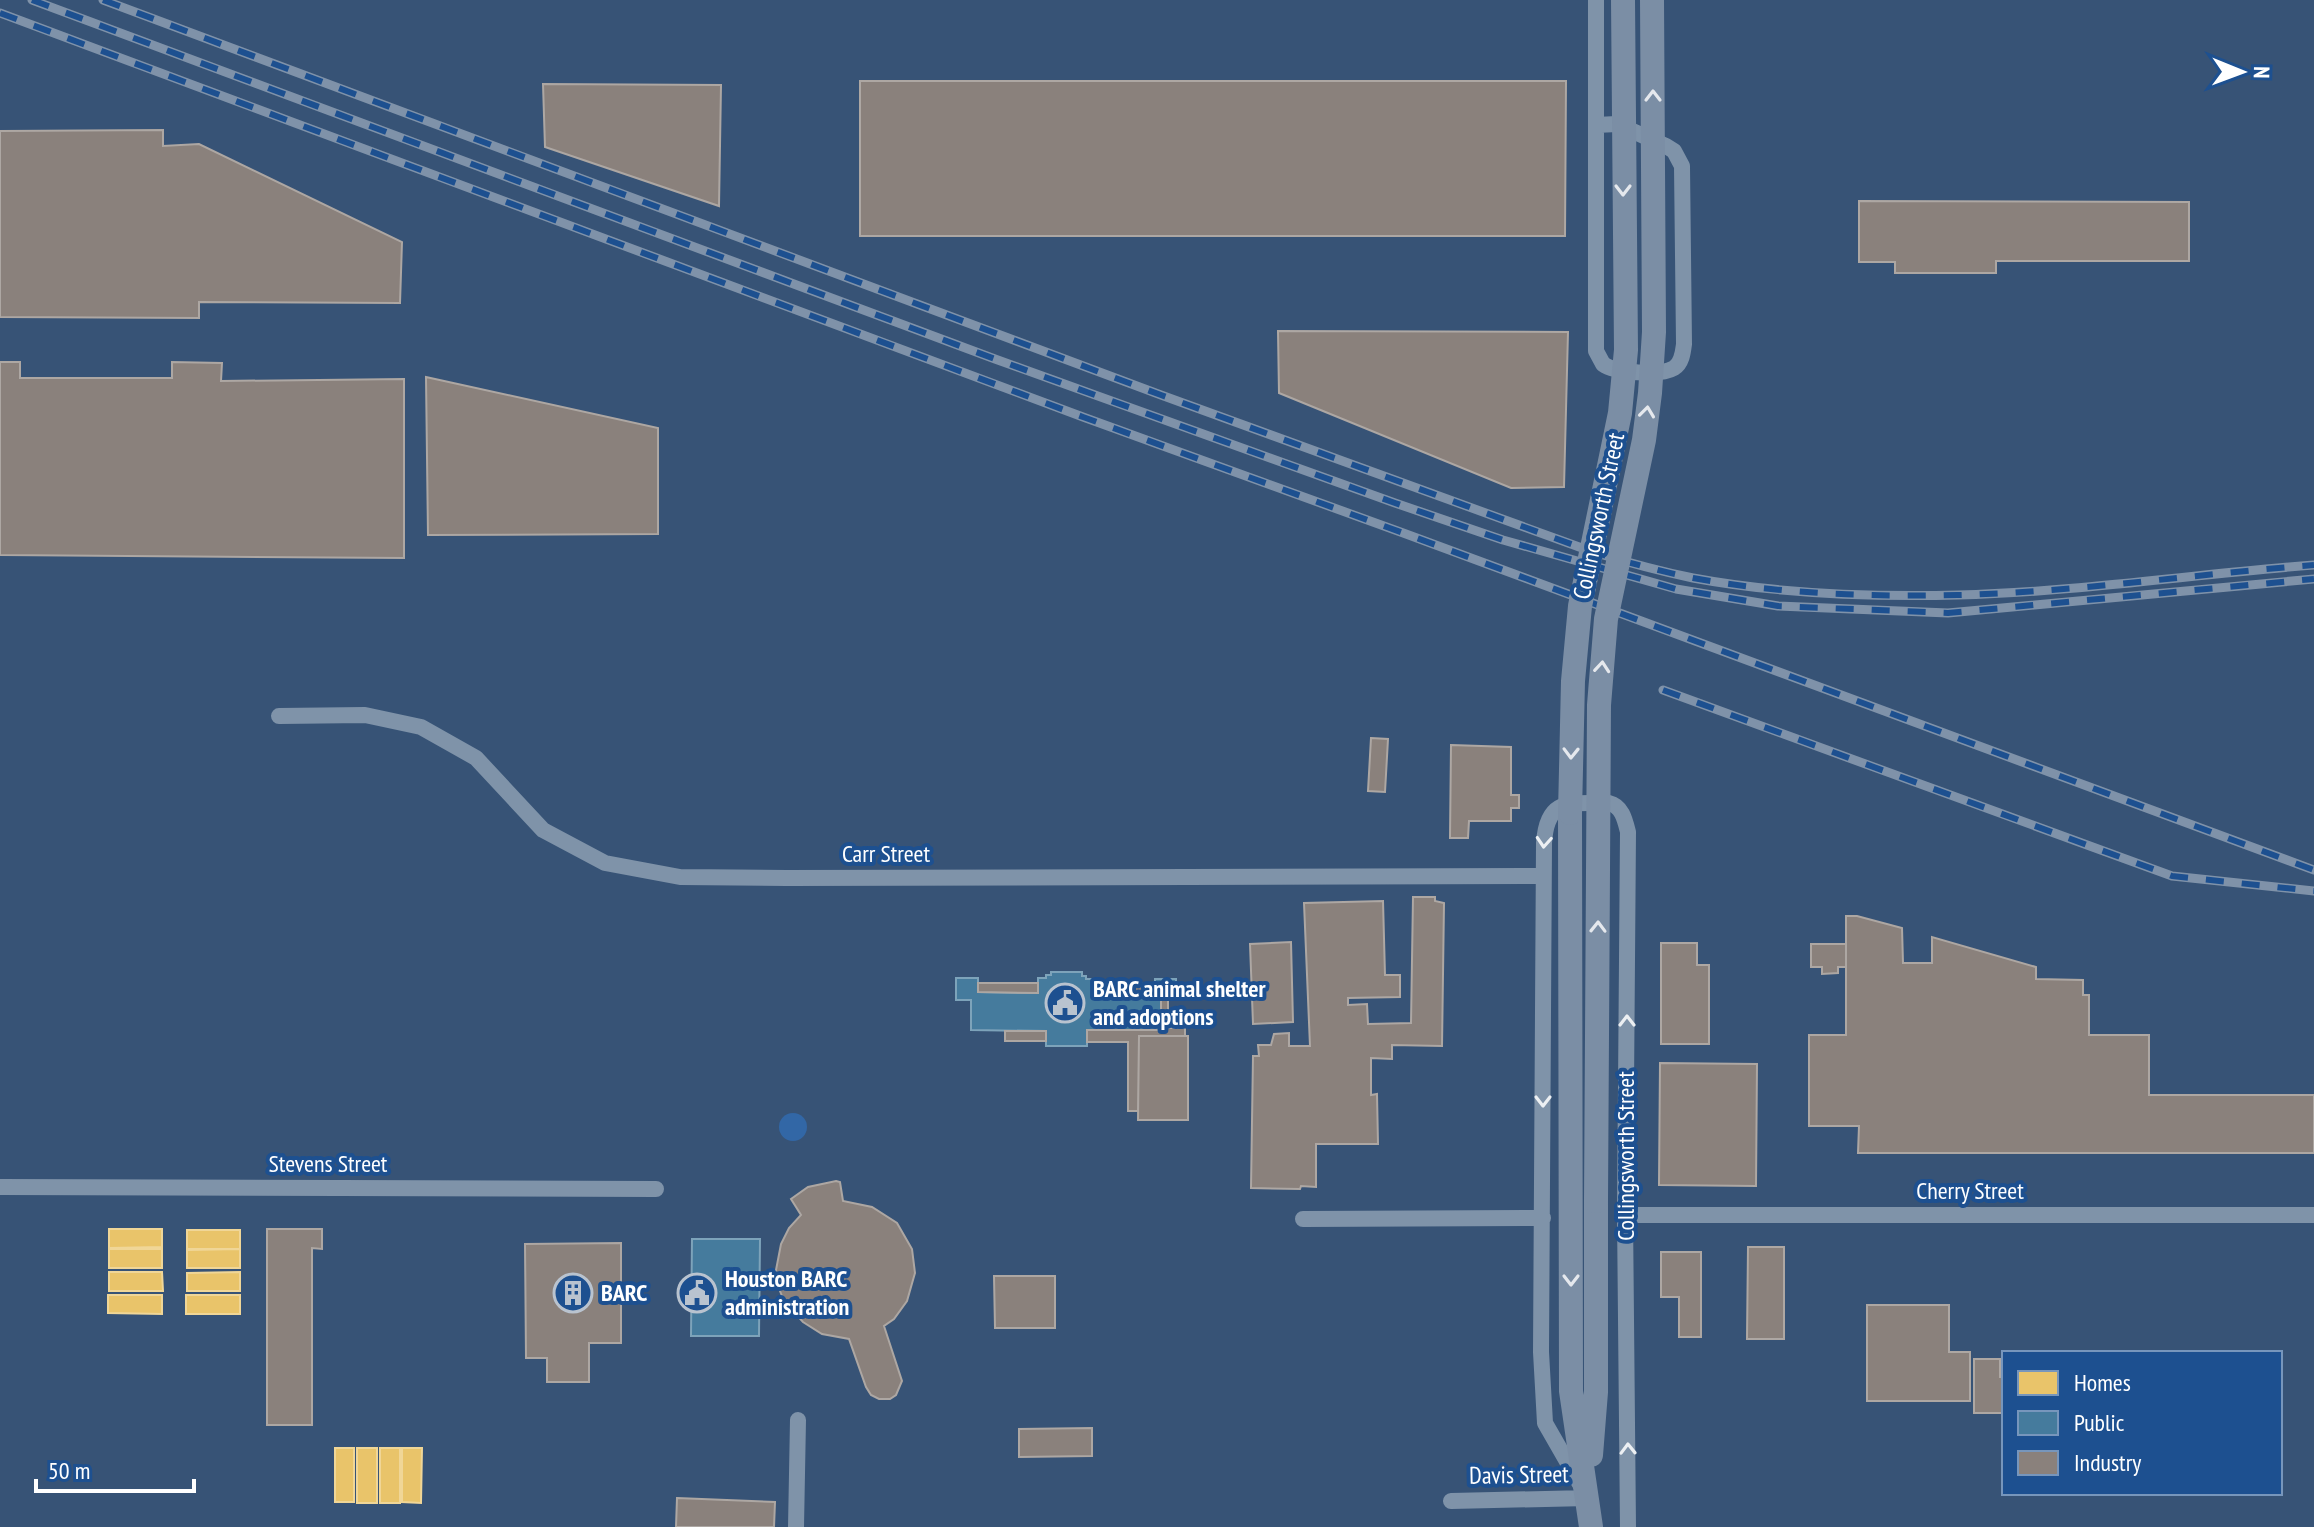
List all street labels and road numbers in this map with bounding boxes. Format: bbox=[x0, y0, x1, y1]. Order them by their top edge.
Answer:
street label: Collingsworth Street bbox=[1566, 429, 1631, 602]
street label: Carr Street bbox=[842, 838, 930, 869]
street label: Collingsworth Street bbox=[1610, 1071, 1641, 1241]
street label: Stevens Street bbox=[269, 1148, 388, 1179]
street label: Cherry Street bbox=[1916, 1175, 2024, 1206]
street label: Davis Street bbox=[1469, 1458, 1569, 1491]

